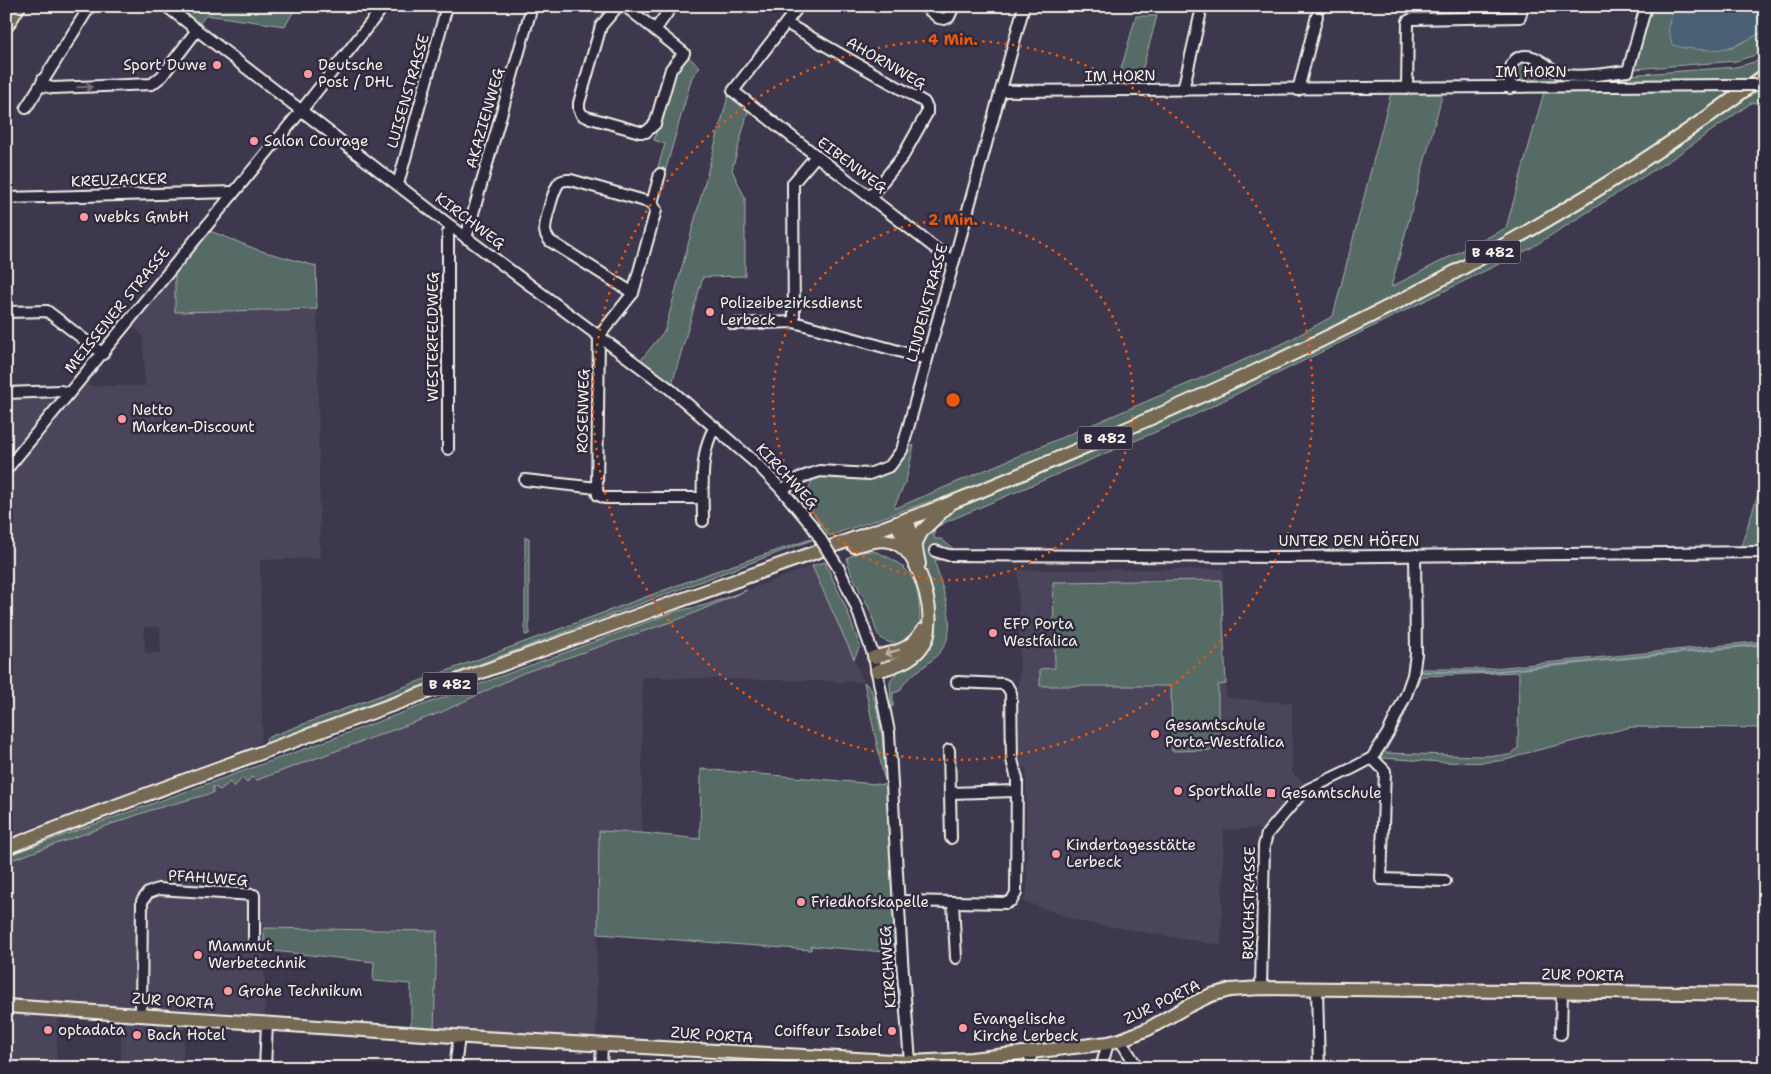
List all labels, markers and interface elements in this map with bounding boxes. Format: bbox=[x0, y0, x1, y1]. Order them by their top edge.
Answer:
text: 4 Min. bbox=[928, 30, 978, 50]
street label: LUISENSTRASSE bbox=[382, 31, 434, 151]
street label: AHORNWEG bbox=[842, 32, 930, 94]
place label: Sport Duwe bbox=[123, 55, 207, 75]
place label: Deutsche Post / DHL bbox=[318, 55, 394, 92]
marker: Sport Duwe bbox=[211, 59, 223, 71]
street label: IM HORN bbox=[1495, 62, 1567, 82]
street label: AKAZIENWEG bbox=[461, 65, 509, 171]
street label: IM HORN bbox=[1084, 65, 1156, 87]
marker: Deutsche Post / DHL bbox=[302, 68, 314, 80]
one-way arrow bbox=[76, 82, 92, 92]
place label: Salon Courage bbox=[264, 131, 368, 151]
street label: EIBENWEG bbox=[813, 132, 891, 198]
marker: Salon Courage bbox=[248, 135, 260, 147]
street label: KREUZACKER bbox=[70, 168, 168, 192]
street label: KIRCHWEG bbox=[431, 188, 509, 254]
place label: webks GmbH bbox=[94, 207, 189, 227]
text: 2 Min. bbox=[928, 210, 978, 230]
marker: webks GmbH bbox=[78, 211, 90, 223]
road number: B 482 bbox=[1466, 240, 1520, 264]
street label: LINDENSTRASSE bbox=[902, 242, 952, 364]
street label: MEISSENER STRASSE bbox=[60, 243, 174, 377]
street label: WESTERFELDWEG bbox=[423, 272, 443, 402]
place label: Polizeibezirksdienst Lerbeck bbox=[720, 293, 863, 330]
marker: Polizeibezirksdienst Lerbeck bbox=[704, 306, 716, 318]
street label: ROSENWEG bbox=[572, 369, 594, 453]
centre of rings bbox=[944, 391, 962, 409]
place label: Netto Marken-Discount bbox=[132, 400, 255, 437]
marker: Netto Marken-Discount bbox=[116, 413, 128, 425]
road number: B 482 bbox=[1078, 426, 1132, 449]
street label: KIRCHWEG bbox=[751, 439, 823, 513]
street label: UNTER DEN HÖFEN bbox=[1279, 531, 1419, 551]
place label: EFP Porta Westfalica bbox=[1003, 614, 1078, 651]
marker: EFP Porta Westfalica bbox=[987, 627, 999, 639]
one-way arrow bbox=[885, 648, 901, 658]
road number: B 482 bbox=[422, 672, 478, 696]
place label: Gesamtschule Porta-Westfalica bbox=[1165, 715, 1285, 752]
marker: Gesamtschule Porta-Westfalica bbox=[1149, 728, 1161, 740]
place label: Sporthalle bbox=[1188, 781, 1262, 801]
place label: Gesamtschule bbox=[1281, 783, 1382, 803]
marker: Sporthalle bbox=[1172, 785, 1184, 797]
marker: Gesamtschule bbox=[1265, 787, 1277, 799]
place label: Kindertagesstätte Lerbeck bbox=[1066, 835, 1196, 872]
street label: BRUCHSTRASSE bbox=[1238, 846, 1260, 960]
marker: Kindertagesstätte Lerbeck bbox=[1050, 848, 1062, 860]
street label: PFAHLWEG bbox=[167, 865, 249, 891]
place label: Friedhofskapelle bbox=[811, 892, 929, 912]
marker: Friedhofskapelle bbox=[795, 896, 807, 908]
street label: KIRCHWEG bbox=[875, 925, 901, 1009]
place label: Mammut Werbetechnik bbox=[208, 936, 306, 973]
marker: Mammut Werbetechnik bbox=[192, 949, 204, 961]
street label: ZUR PORTA bbox=[1541, 964, 1625, 986]
street label: ZUR PORTA bbox=[1120, 975, 1204, 1029]
place label: Grohe Technikum bbox=[238, 981, 363, 1001]
marker: Grohe Technikum bbox=[222, 985, 234, 997]
street label: ZUR PORTA bbox=[131, 988, 215, 1014]
place label: Evangelische Kirche Lerbeck bbox=[973, 1009, 1079, 1046]
place label: optadata bbox=[58, 1020, 126, 1040]
place label: Coiffeur Isabel bbox=[774, 1021, 882, 1041]
street label: ZUR PORTA bbox=[670, 1022, 754, 1048]
marker: Evangelische Kirche Lerbeck bbox=[957, 1022, 969, 1034]
marker: optadata bbox=[42, 1024, 54, 1036]
place label: Bach Hotel bbox=[147, 1025, 226, 1045]
marker: Coiffeur Isabel bbox=[886, 1025, 898, 1037]
marker: Bach Hotel bbox=[131, 1029, 143, 1041]

